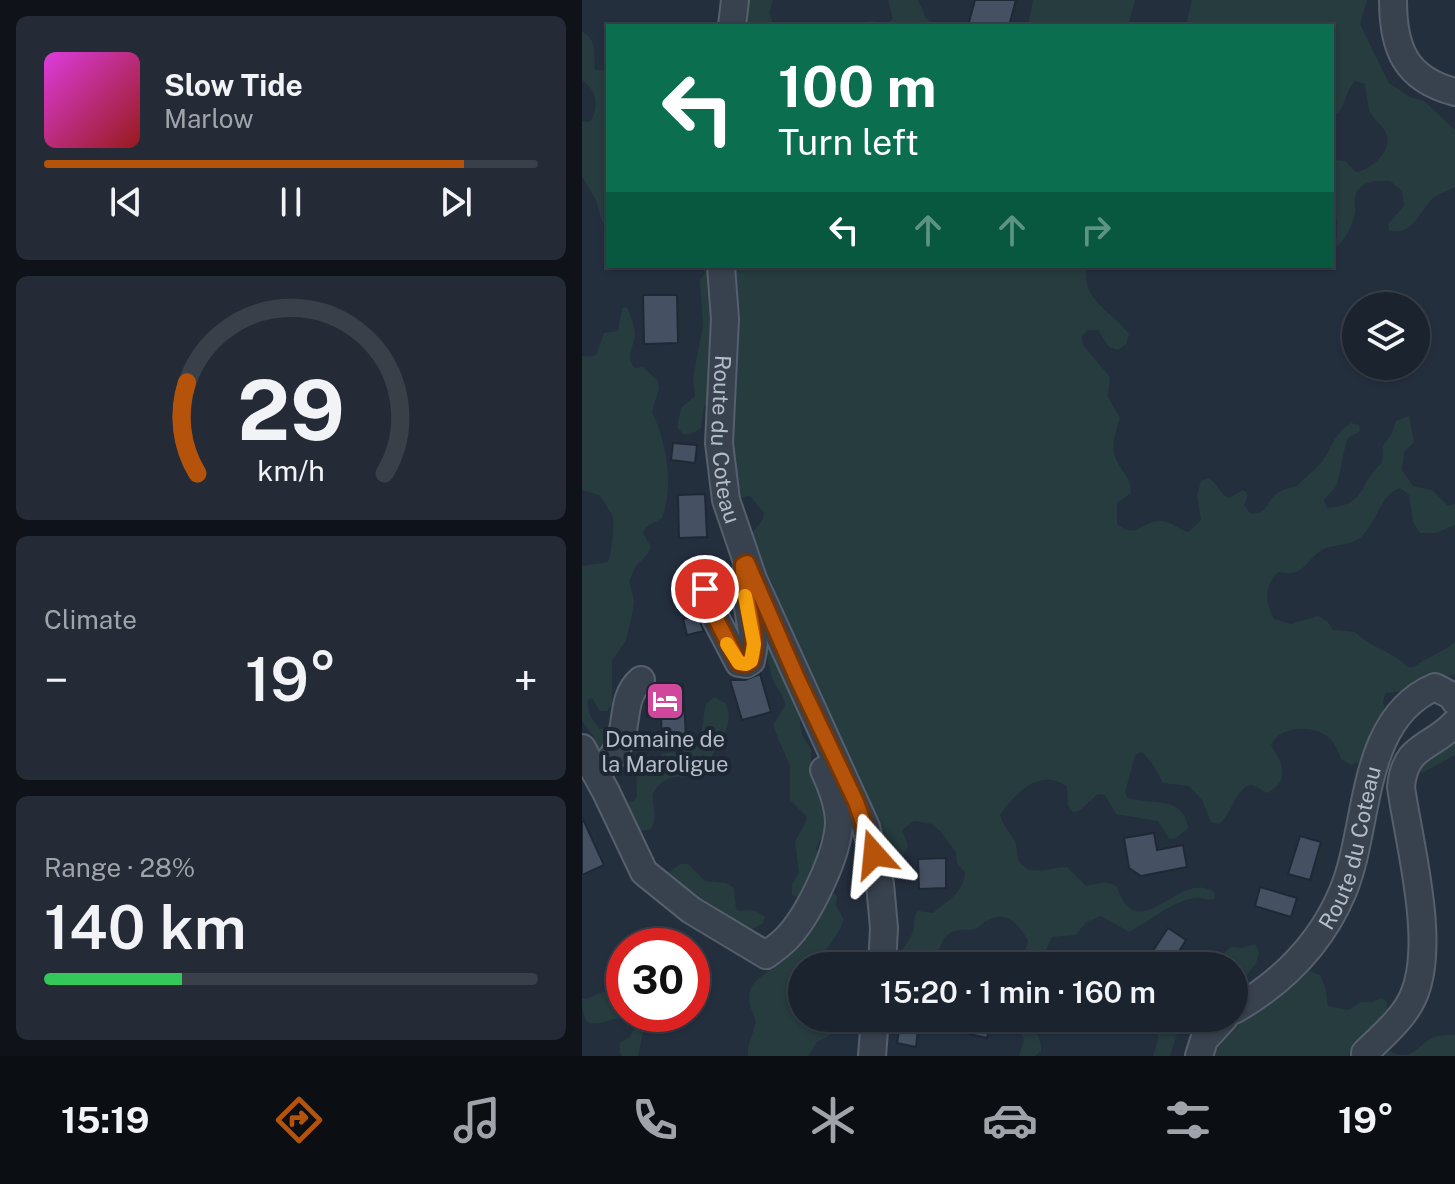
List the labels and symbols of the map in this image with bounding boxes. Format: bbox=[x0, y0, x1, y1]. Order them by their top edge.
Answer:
street label: Route du Coteau bbox=[706, 355, 746, 527]
pin bbox=[671, 555, 739, 623]
hotel icon: Domaine de la Maroligue bbox=[644, 680, 686, 722]
place label: Domaine de la Maroligue bbox=[601, 726, 729, 777]
street label: Route du Coteau bbox=[1313, 763, 1386, 934]
position arrow bbox=[832, 812, 916, 896]
speed limit sign: 30 bbox=[606, 928, 710, 1032]

